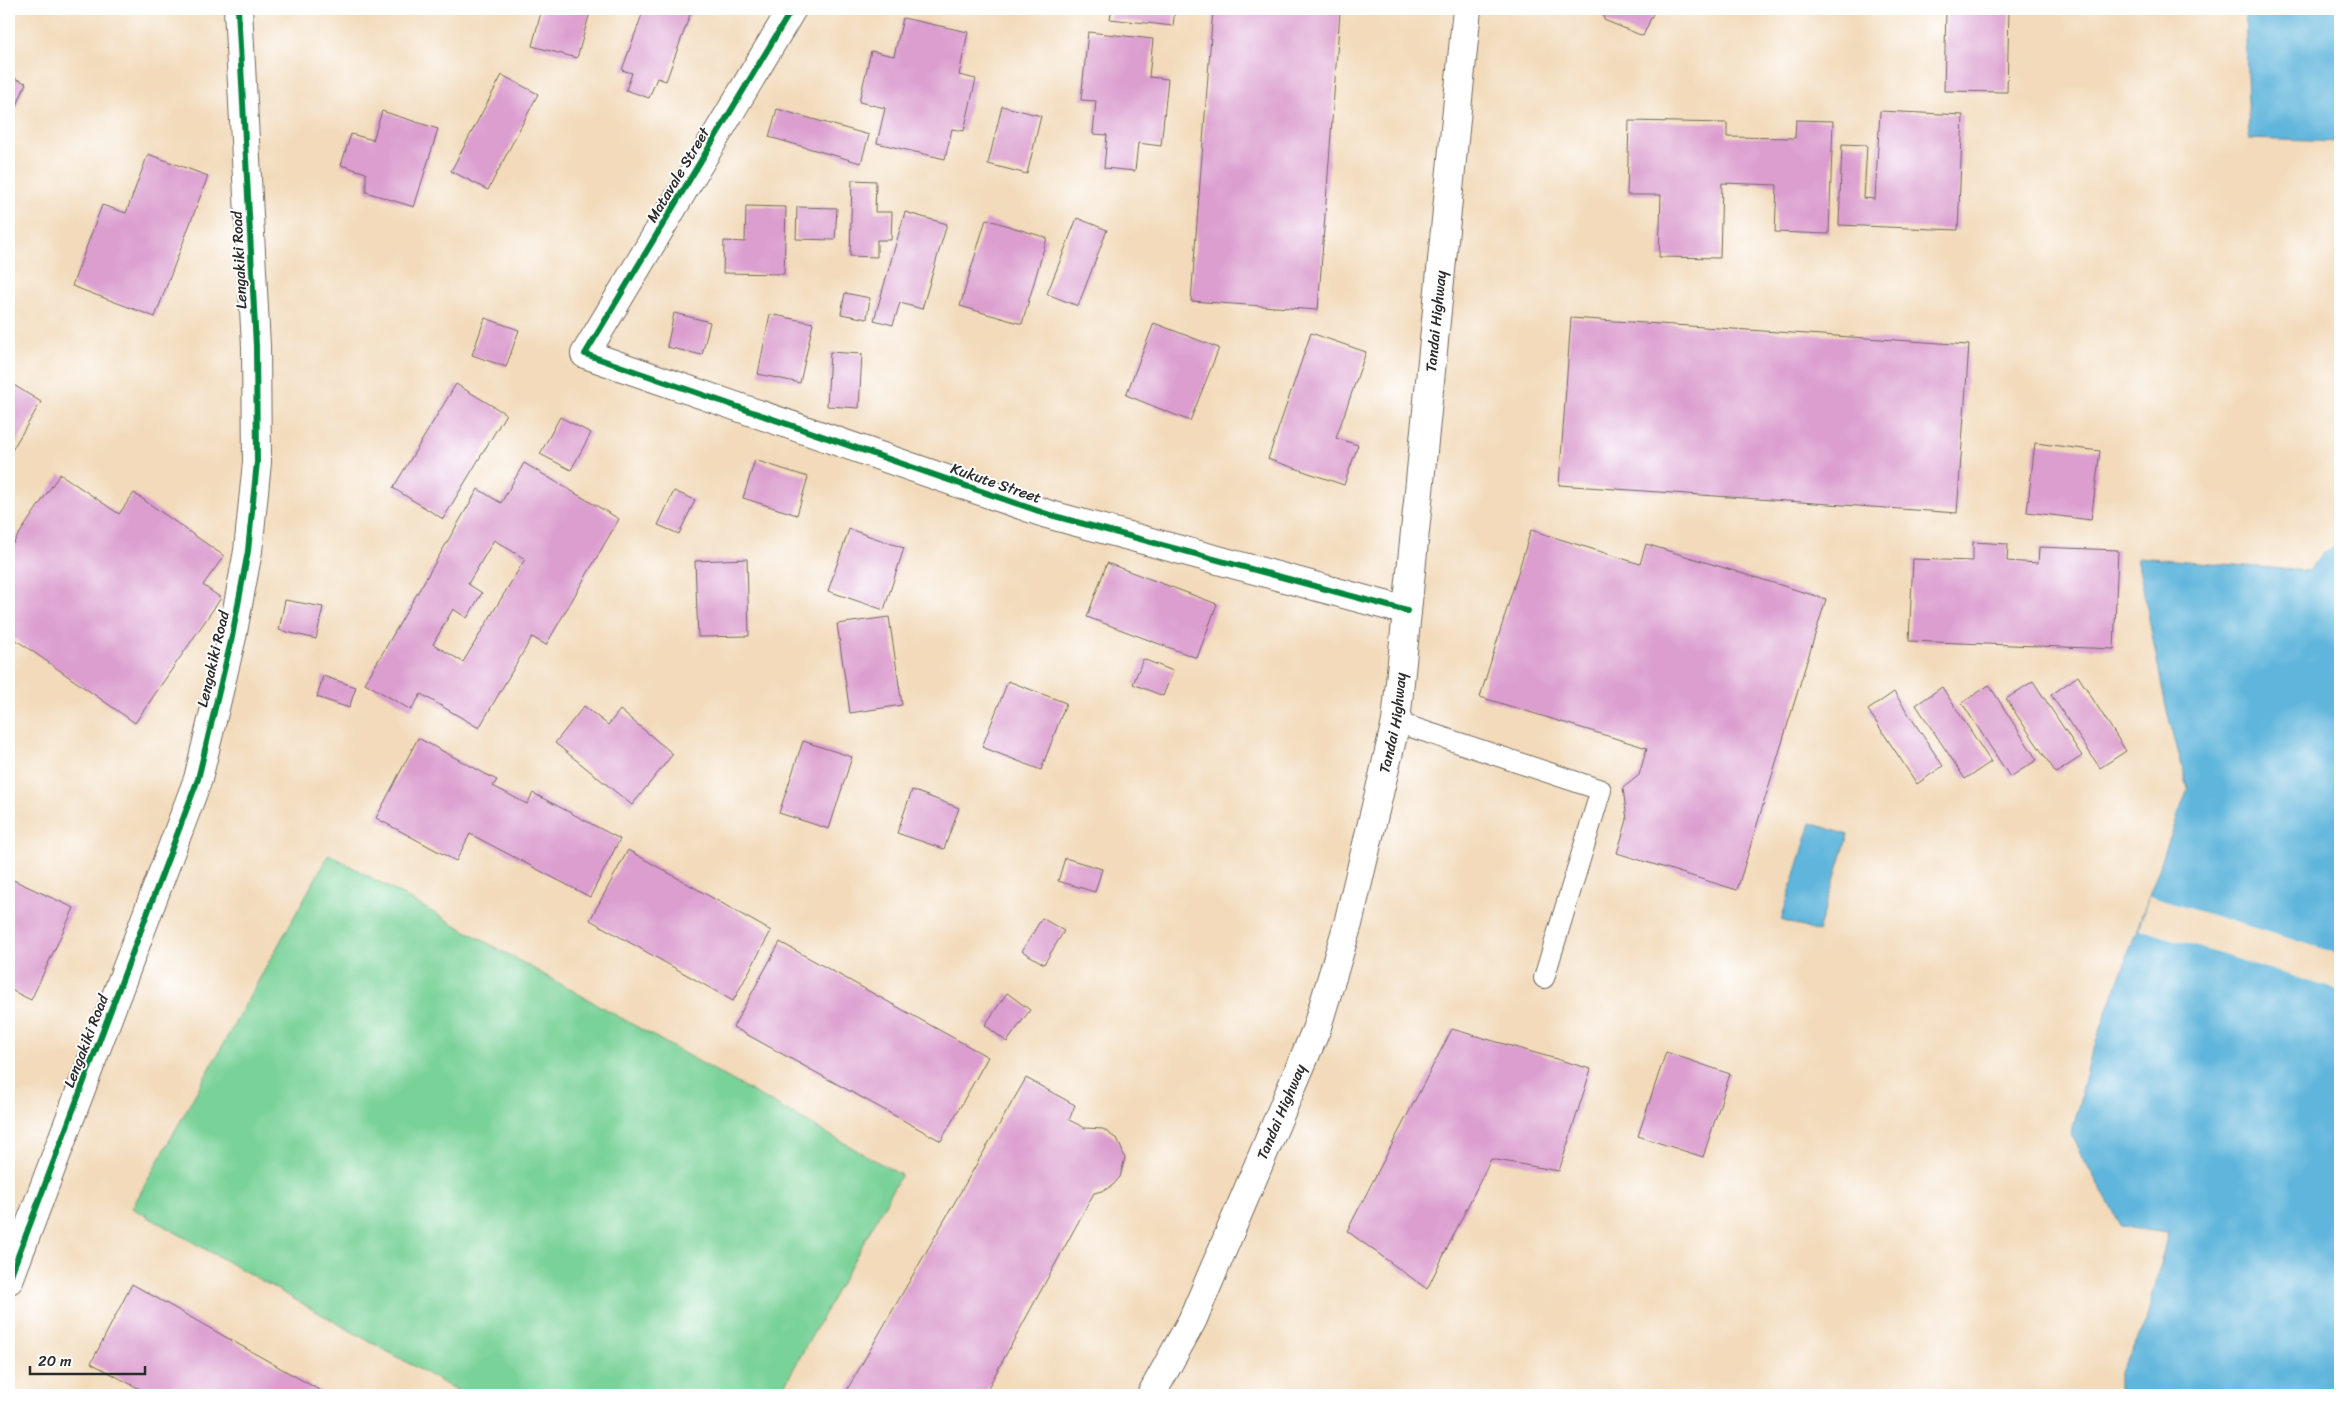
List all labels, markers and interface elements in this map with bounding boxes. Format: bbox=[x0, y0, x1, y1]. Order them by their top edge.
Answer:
street label: Matavale Street bbox=[639, 121, 717, 228]
street label: Lengakiki Road bbox=[223, 209, 255, 310]
street label: Tandai Highway bbox=[1418, 269, 1454, 373]
street label: Kukute Street bbox=[947, 455, 1045, 511]
street label: Lengakiki Road bbox=[189, 607, 237, 710]
street label: Tandai Highway bbox=[1371, 671, 1414, 776]
street label: Lengakiki Road bbox=[56, 990, 116, 1091]
street label: Tandai Highway bbox=[1249, 1060, 1313, 1164]
scale bar bbox=[30, 1344, 145, 1376]
text: 20 m bbox=[38, 1348, 72, 1374]

